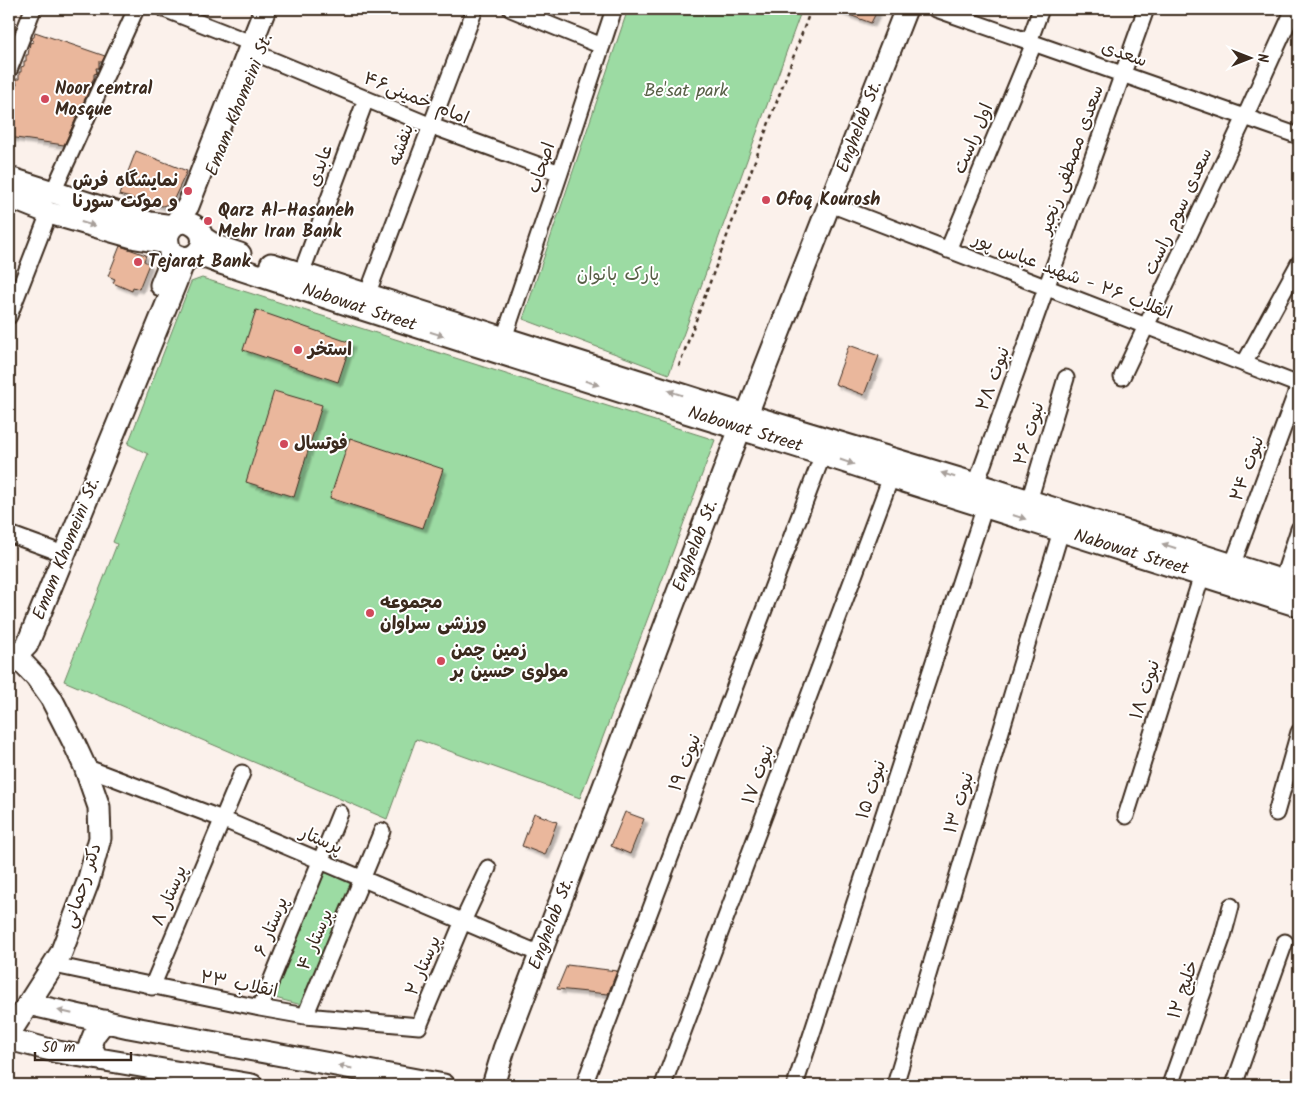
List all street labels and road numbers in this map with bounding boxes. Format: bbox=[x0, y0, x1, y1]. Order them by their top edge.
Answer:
street label: Emam Khomeini St. bbox=[198, 29, 282, 181]
street label: سعدی bbox=[1097, 34, 1151, 76]
street label: امام خمینی۴۶ bbox=[359, 65, 473, 133]
street label: Enghelab St. bbox=[829, 77, 891, 177]
street label: سعدی مصطفی رنجبر bbox=[1031, 81, 1113, 241]
street label: اول راست bbox=[946, 99, 1002, 179]
street label: بنفشه bbox=[381, 120, 423, 170]
street label: اصحاب bbox=[520, 139, 564, 197]
street label: عابدی bbox=[300, 141, 342, 191]
street label: سعدی سوم راست bbox=[1137, 143, 1221, 281]
street label: انقلاب ۲۶ - شهید عباس پور bbox=[966, 225, 1176, 328]
street label: Nabowat Street bbox=[298, 276, 421, 340]
street label: نبوت ۲۸ bbox=[969, 343, 1019, 415]
street label: Nabowat Street bbox=[684, 399, 807, 462]
street label: نبوت ۲۶ bbox=[1007, 399, 1053, 469]
street label: نبوت ۲۴ bbox=[1223, 432, 1273, 506]
street label: Emam Khomeini St. bbox=[25, 473, 109, 625]
street label: Enghelab St. bbox=[665, 496, 727, 596]
street label: Nabowat Street bbox=[1070, 522, 1193, 585]
street label: نبوت ۱۸ bbox=[1123, 657, 1169, 723]
street label: نبوت ۱۹ bbox=[662, 730, 710, 796]
street label: نبوت ۱۷ bbox=[735, 741, 783, 809]
street label: نبوت ۱۵ bbox=[849, 757, 895, 823]
street label: نبوت ۱۳ bbox=[937, 769, 983, 837]
street label: پرستار bbox=[293, 818, 347, 863]
street label: دکتر رحمانی bbox=[56, 840, 110, 932]
street label: پرستار ۸ bbox=[144, 861, 196, 931]
street label: Enghelab St. bbox=[521, 874, 583, 974]
street label: پرستار ۶ bbox=[247, 893, 297, 961]
street label: پرستار ۴ bbox=[290, 905, 342, 975]
street label: پرستار ۲ bbox=[398, 931, 450, 1001]
street label: خلیج ۱۲ bbox=[1160, 957, 1208, 1023]
street label: انقلاب ۲۳ bbox=[198, 963, 280, 1007]

